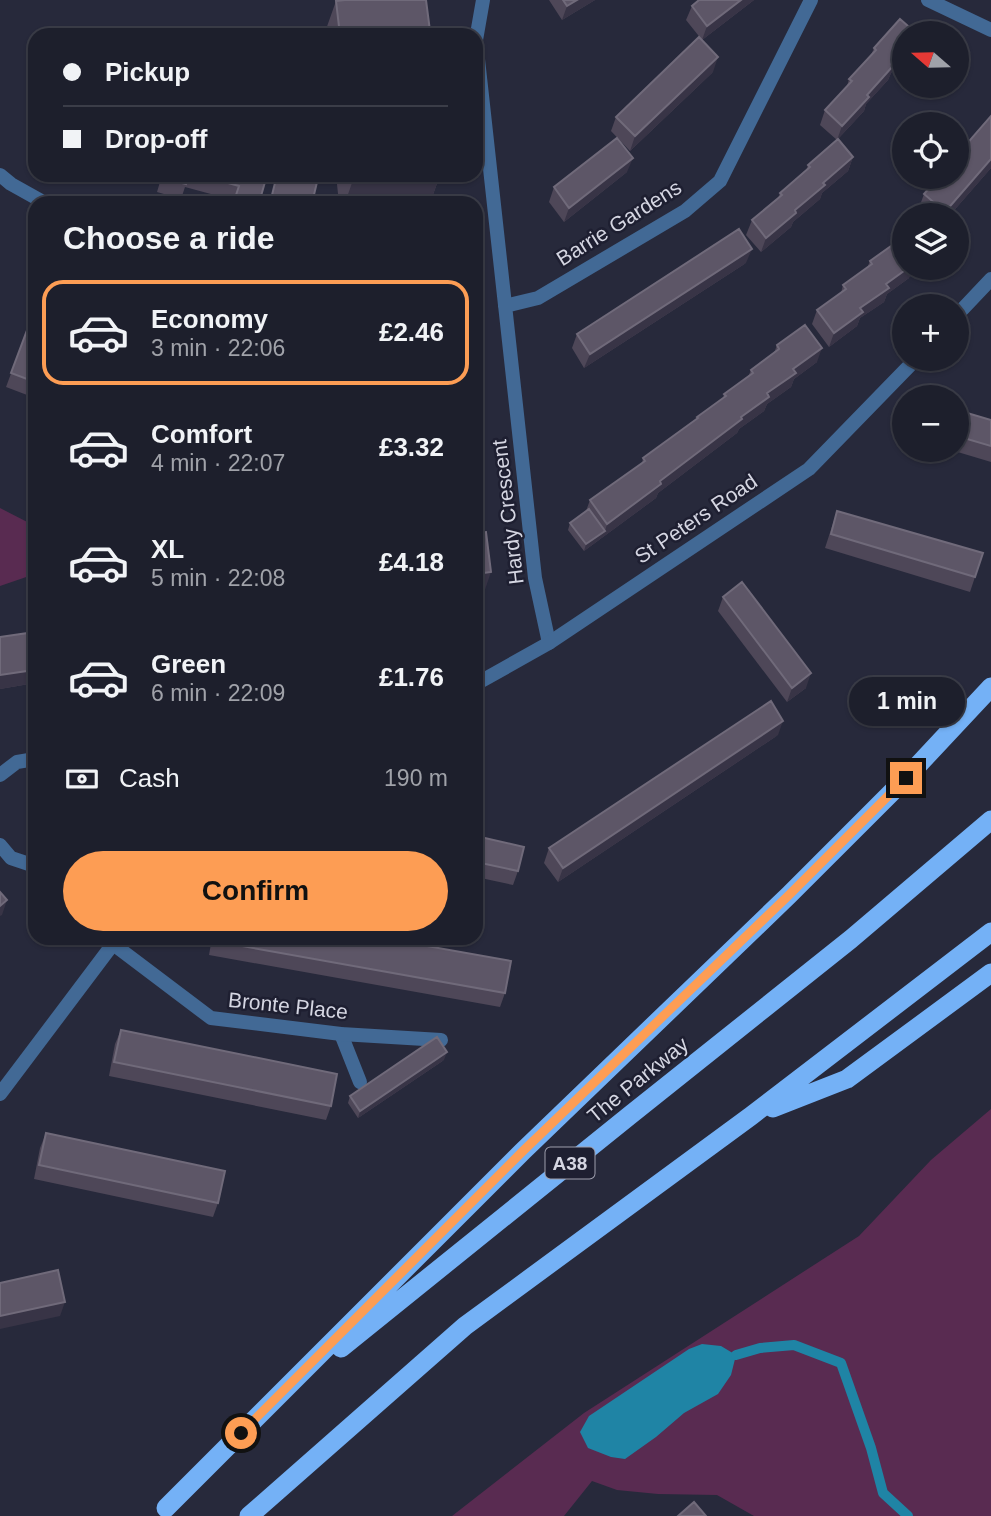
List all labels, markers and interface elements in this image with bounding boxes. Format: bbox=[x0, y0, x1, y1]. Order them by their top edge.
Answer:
north arrow bbox=[892, 21, 970, 98]
map controls bbox=[892, 21, 969, 462]
text: Pickup bbox=[105, 57, 190, 87]
button: locate bbox=[892, 112, 969, 189]
text: Drop-off bbox=[105, 124, 208, 154]
street label: Barrie Gardens bbox=[552, 175, 685, 270]
button: layers bbox=[892, 203, 969, 280]
text: Choose a ride bbox=[63, 220, 275, 256]
button: + bbox=[892, 294, 969, 371]
icon: car bbox=[67, 301, 130, 364]
text: Economy bbox=[151, 304, 268, 334]
text: £2.46 bbox=[379, 317, 444, 347]
text: 3 min · 22:06 bbox=[151, 335, 285, 361]
button: − bbox=[892, 385, 969, 462]
icon: car bbox=[67, 416, 130, 479]
text: Comfort bbox=[151, 419, 252, 449]
text: £3.32 bbox=[379, 432, 444, 462]
street label: Hardy Crescent bbox=[487, 438, 528, 586]
text: 4 min · 22:07 bbox=[151, 450, 285, 476]
street label: St Peters Road bbox=[630, 469, 761, 568]
icon: car bbox=[67, 531, 130, 594]
text: XL bbox=[151, 534, 184, 564]
text: £4.18 bbox=[379, 547, 444, 577]
text: 5 min · 22:08 bbox=[151, 565, 285, 591]
icon: car bbox=[67, 646, 130, 709]
text: Green bbox=[151, 649, 226, 679]
text: £1.76 bbox=[379, 662, 444, 692]
callout: 1 min bbox=[848, 676, 964, 726]
text: 6 min · 22:09 bbox=[151, 680, 285, 706]
text: 1 min bbox=[877, 688, 937, 714]
icon: cash bbox=[63, 760, 101, 798]
route end bbox=[890, 762, 922, 794]
text: Cash bbox=[119, 763, 180, 793]
text: 190 m bbox=[384, 765, 448, 791]
button: Confirm bbox=[63, 851, 448, 931]
street label: Bronte Place bbox=[227, 988, 349, 1023]
street label: The Parkway bbox=[583, 1032, 693, 1127]
road number: A38 bbox=[546, 1148, 594, 1178]
route start bbox=[225, 1417, 257, 1449]

